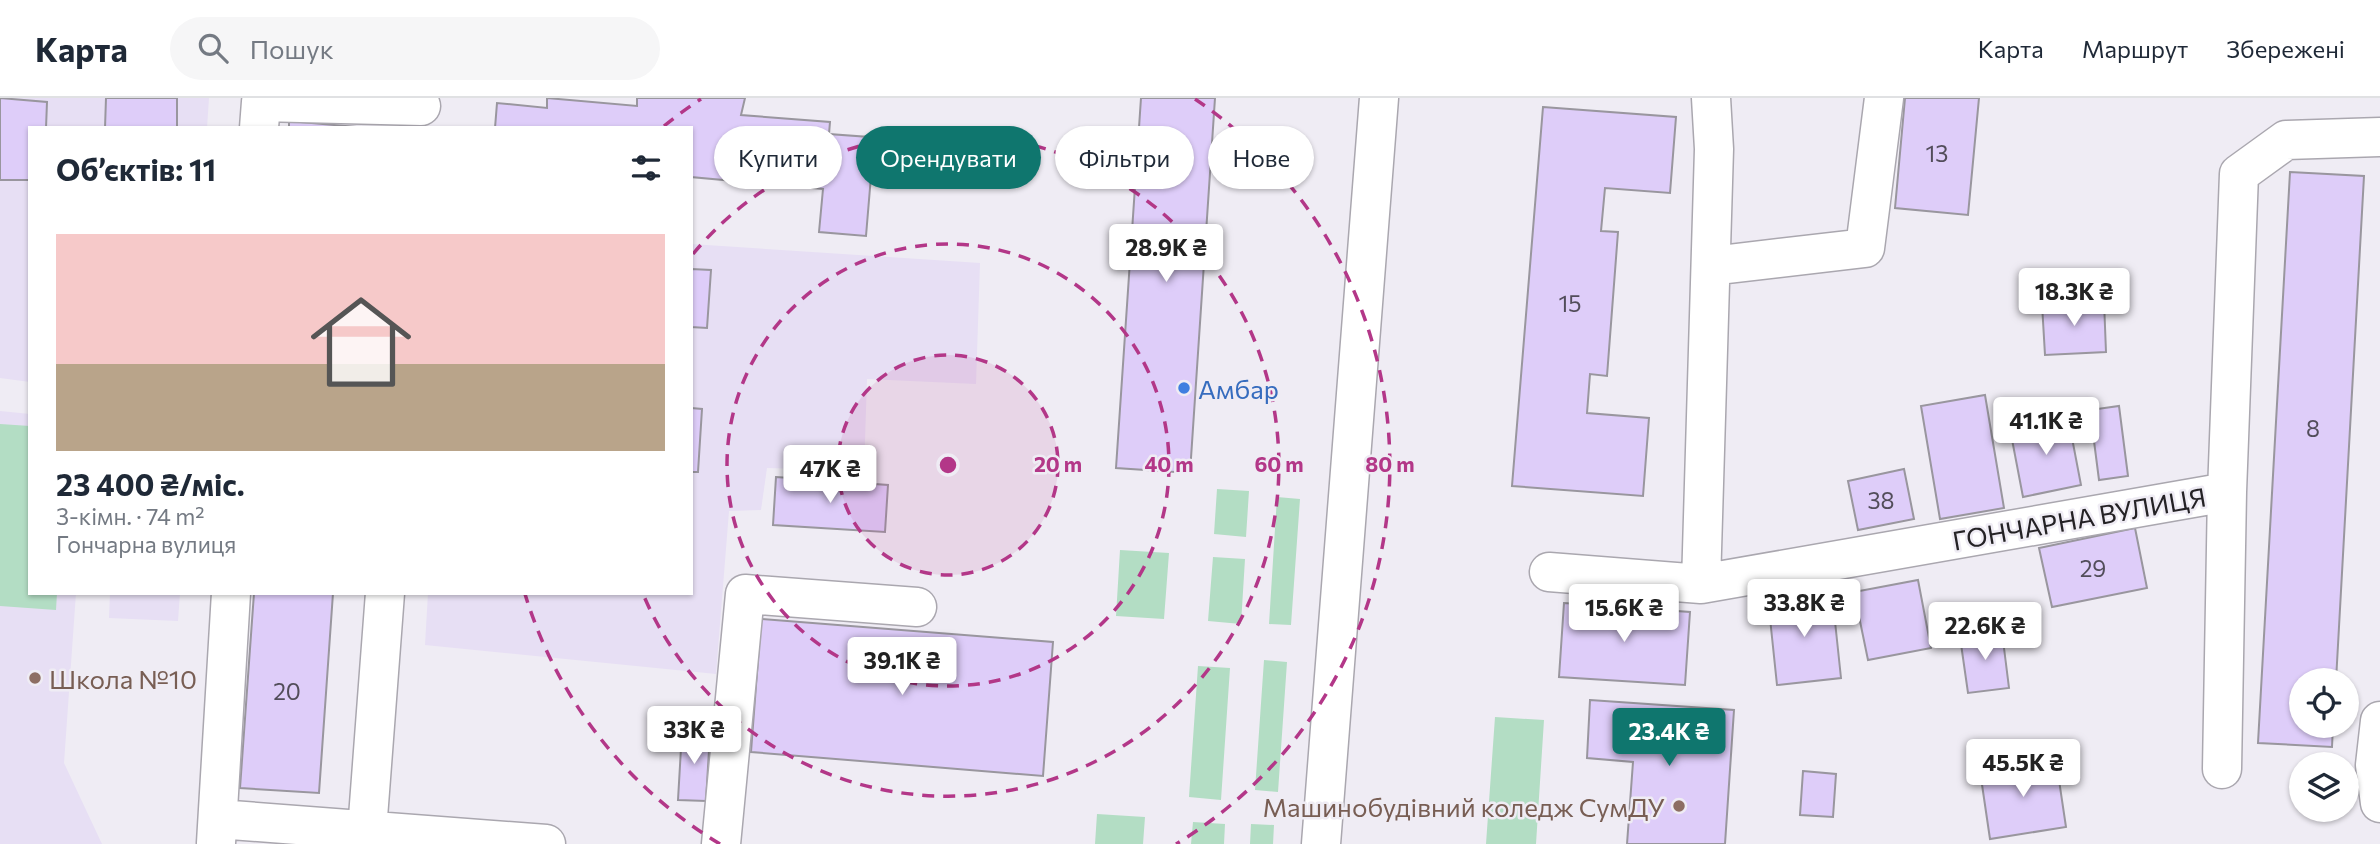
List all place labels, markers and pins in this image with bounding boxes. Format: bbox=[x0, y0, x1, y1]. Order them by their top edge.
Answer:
pin: 28.9K ₴ bbox=[1101, 225, 1231, 284]
pin: 18.3K ₴ bbox=[2009, 268, 2139, 328]
place label: Амбар bbox=[1198, 373, 1279, 404]
marker: Амбар bbox=[1176, 380, 1192, 396]
pin: 41.1K ₴ bbox=[1981, 398, 2111, 457]
pin: 47K ₴ bbox=[781, 446, 879, 505]
centre of rings bbox=[936, 453, 960, 477]
pin: 33.8K ₴ bbox=[1739, 580, 1869, 639]
pin: 15.6K ₴ bbox=[1559, 584, 1689, 644]
pin: 22.6K ₴ bbox=[1920, 602, 2050, 662]
pin: 39.1K ₴ bbox=[837, 638, 967, 697]
place label: Школа №10 bbox=[49, 663, 197, 694]
marker: Школа №10 bbox=[27, 670, 43, 686]
pin: 33K ₴ bbox=[645, 706, 743, 766]
pin: 23.4K ₴ bbox=[1604, 708, 1734, 768]
pin: 45.5K ₴ bbox=[1958, 740, 2088, 799]
place label: Машинобудівний коледж СумДУ bbox=[1262, 791, 1665, 822]
marker: Машинобудівний коледж СумДУ bbox=[1671, 798, 1687, 814]

